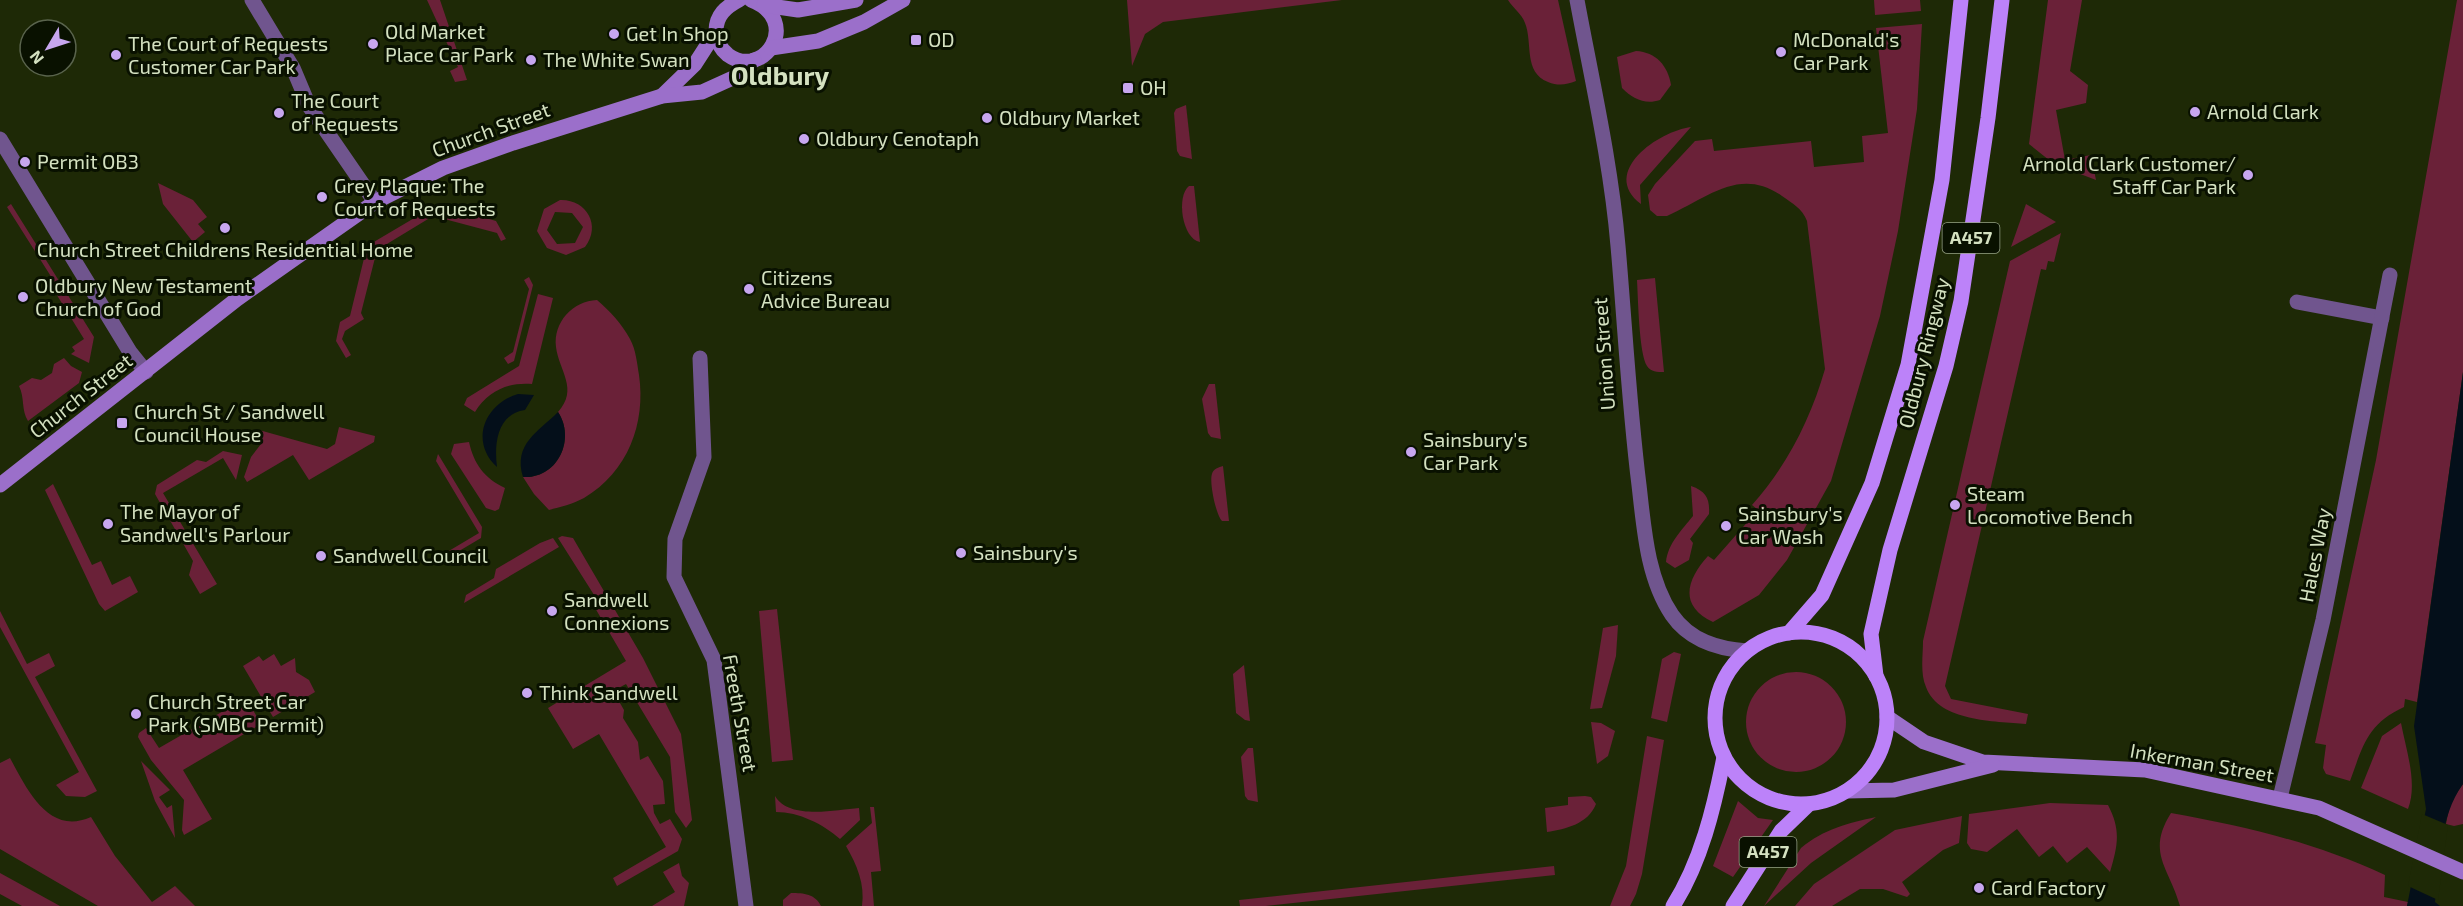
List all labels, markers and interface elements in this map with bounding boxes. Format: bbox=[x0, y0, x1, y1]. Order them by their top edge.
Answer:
north arrow bbox=[18, 18, 78, 78]
place label: Old Market Place Car Park bbox=[385, 19, 514, 66]
place label: Get In Shop bbox=[626, 21, 729, 45]
marker: Get In Shop bbox=[607, 27, 621, 41]
place label: OD bbox=[928, 27, 955, 51]
place label: McDonald's Car Park bbox=[1793, 27, 1899, 74]
place label: The Court of Requests Customer Car Park bbox=[128, 31, 328, 78]
marker: OD bbox=[909, 33, 923, 47]
marker: Old Market Place Car Park bbox=[366, 37, 380, 51]
marker: McDonald's Car Park bbox=[1774, 45, 1788, 59]
text: N bbox=[25, 47, 47, 68]
place label: The White Swan bbox=[543, 47, 690, 71]
marker: The Court of Requests Customer Car Park bbox=[109, 48, 123, 62]
marker: The White Swan bbox=[524, 53, 538, 67]
district label: Oldbury bbox=[731, 59, 830, 91]
place label: OH bbox=[1140, 75, 1167, 99]
marker: OH bbox=[1121, 81, 1135, 95]
place label: The Court of Requests bbox=[291, 88, 399, 135]
street label: Church Street bbox=[428, 97, 553, 161]
place label: Arnold Clark bbox=[2207, 99, 2319, 123]
place label: Oldbury Market bbox=[999, 105, 1140, 129]
marker: Arnold Clark bbox=[2188, 105, 2202, 119]
marker: The Court of Requests bbox=[272, 106, 286, 120]
marker: Oldbury Market bbox=[980, 111, 994, 125]
place label: Oldbury Cenotaph bbox=[816, 126, 979, 150]
marker: Oldbury Cenotaph bbox=[797, 132, 811, 146]
place label: Permit OB3 bbox=[37, 149, 139, 173]
place label: Arnold Clark Customer/ Staff Car Park bbox=[2023, 151, 2236, 198]
marker: Permit OB3 bbox=[18, 155, 32, 169]
marker: Arnold Clark Customer/ Staff Car Park bbox=[2241, 168, 2255, 182]
place label: Grey Plaque: The Court of Requests bbox=[334, 173, 496, 220]
marker: Grey Plaque: The Court of Requests bbox=[315, 190, 329, 204]
marker: Church Street Childrens Residential Home bbox=[218, 221, 232, 235]
road number: A457 bbox=[1942, 223, 2000, 253]
place label: Church Street Childrens Residential Home bbox=[37, 237, 413, 261]
place label: Citizens Advice Bureau bbox=[761, 265, 890, 312]
place label: Oldbury New Testament Church of God bbox=[35, 273, 253, 320]
street label: Oldbury Ringway bbox=[1893, 275, 1953, 431]
marker: Citizens Advice Bureau bbox=[742, 282, 756, 296]
marker: Oldbury New Testament Church of God bbox=[16, 290, 30, 304]
street label: Union Street bbox=[1587, 297, 1619, 411]
street label: Church Street bbox=[24, 347, 137, 443]
place label: Church St / Sandwell Council House bbox=[134, 399, 324, 446]
marker: Church St / Sandwell Council House bbox=[115, 416, 129, 430]
place label: Sainsbury's Car Park bbox=[1423, 427, 1528, 474]
marker: Sainsbury's Car Park bbox=[1404, 445, 1418, 459]
place label: Steam Locomotive Bench bbox=[1967, 481, 2133, 528]
marker: Steam Locomotive Bench bbox=[1948, 498, 1962, 512]
place label: The Mayor of Sandwell's Parlour bbox=[120, 499, 290, 546]
place label: Sainsbury's Car Wash bbox=[1738, 501, 1843, 548]
street label: Hales Way bbox=[2293, 505, 2335, 604]
marker: The Mayor of Sandwell's Parlour bbox=[101, 517, 115, 531]
marker: Sainsbury's Car Wash bbox=[1719, 519, 1733, 533]
place label: Sainsbury's bbox=[973, 540, 1078, 564]
place label: Sandwell Council bbox=[333, 543, 488, 567]
marker: Sainsbury's bbox=[954, 546, 968, 560]
marker: Sandwell Council bbox=[314, 549, 328, 563]
place label: Sandwell Connexions bbox=[564, 587, 669, 634]
marker: Sandwell Connexions bbox=[545, 604, 559, 618]
street label: Freeth Street bbox=[719, 652, 763, 774]
place label: Think Sandwell bbox=[539, 680, 678, 704]
marker: Think Sandwell bbox=[520, 686, 534, 700]
place label: Church Street Car Park (SMBC Permit) bbox=[148, 689, 324, 736]
marker: Church Street Car Park (SMBC Permit) bbox=[129, 707, 143, 721]
street label: Inkerman Street bbox=[2128, 738, 2276, 787]
road number: A457 bbox=[1740, 837, 1796, 867]
place label: Card Factory bbox=[1991, 875, 2106, 899]
marker: Card Factory bbox=[1972, 881, 1986, 895]

